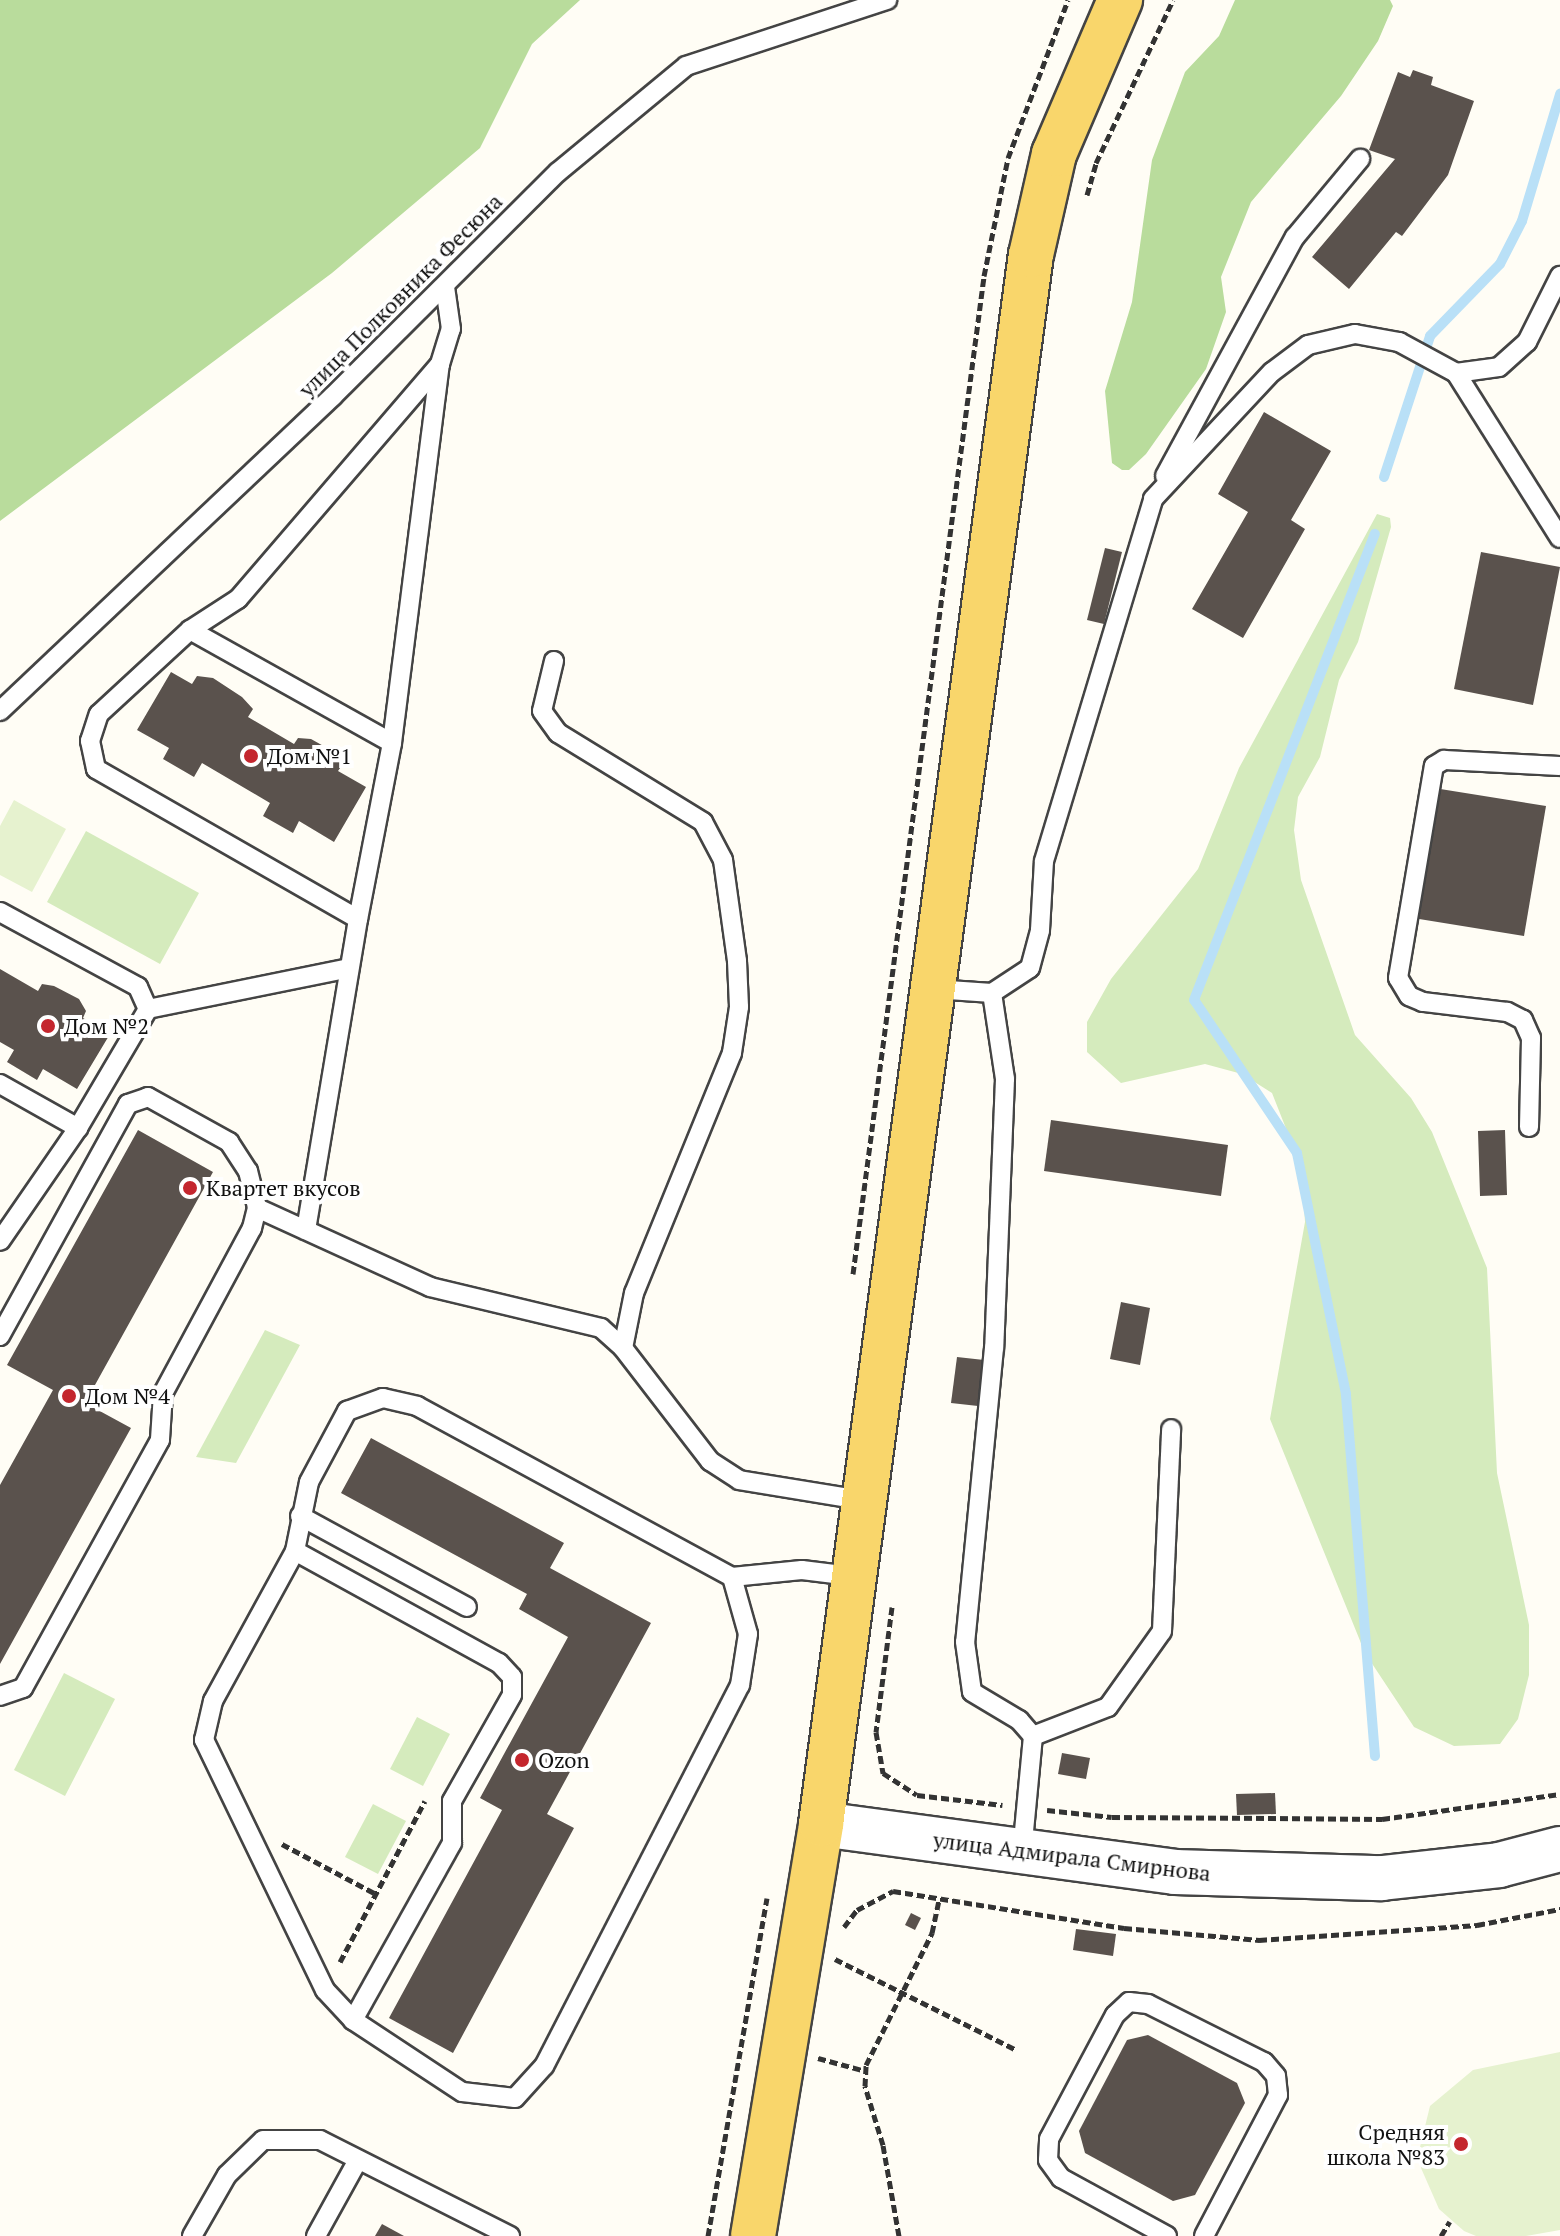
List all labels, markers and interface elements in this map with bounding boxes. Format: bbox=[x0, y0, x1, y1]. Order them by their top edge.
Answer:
street label: улица Полковника Фесюна bbox=[293, 188, 507, 402]
place label: Дом №1 bbox=[267, 743, 352, 769]
marker: Дом №1 bbox=[242, 747, 260, 765]
place label: Дом №2 bbox=[64, 1013, 149, 1039]
marker: Дом №2 bbox=[39, 1017, 57, 1035]
place label: Квартет вкусов bbox=[206, 1175, 361, 1201]
marker: Квартет вкусов bbox=[181, 1179, 199, 1197]
place label: Дом №4 bbox=[85, 1383, 170, 1409]
marker: Дом №4 bbox=[60, 1387, 78, 1405]
place label: Ozon bbox=[538, 1747, 590, 1773]
marker: Ozon bbox=[513, 1751, 531, 1769]
street label: улица Адмирала Смирнова bbox=[932, 1826, 1212, 1886]
place label: Средняя школа №83 bbox=[1327, 2118, 1445, 2170]
marker: Средняя школа №83 bbox=[1452, 2135, 1470, 2153]

